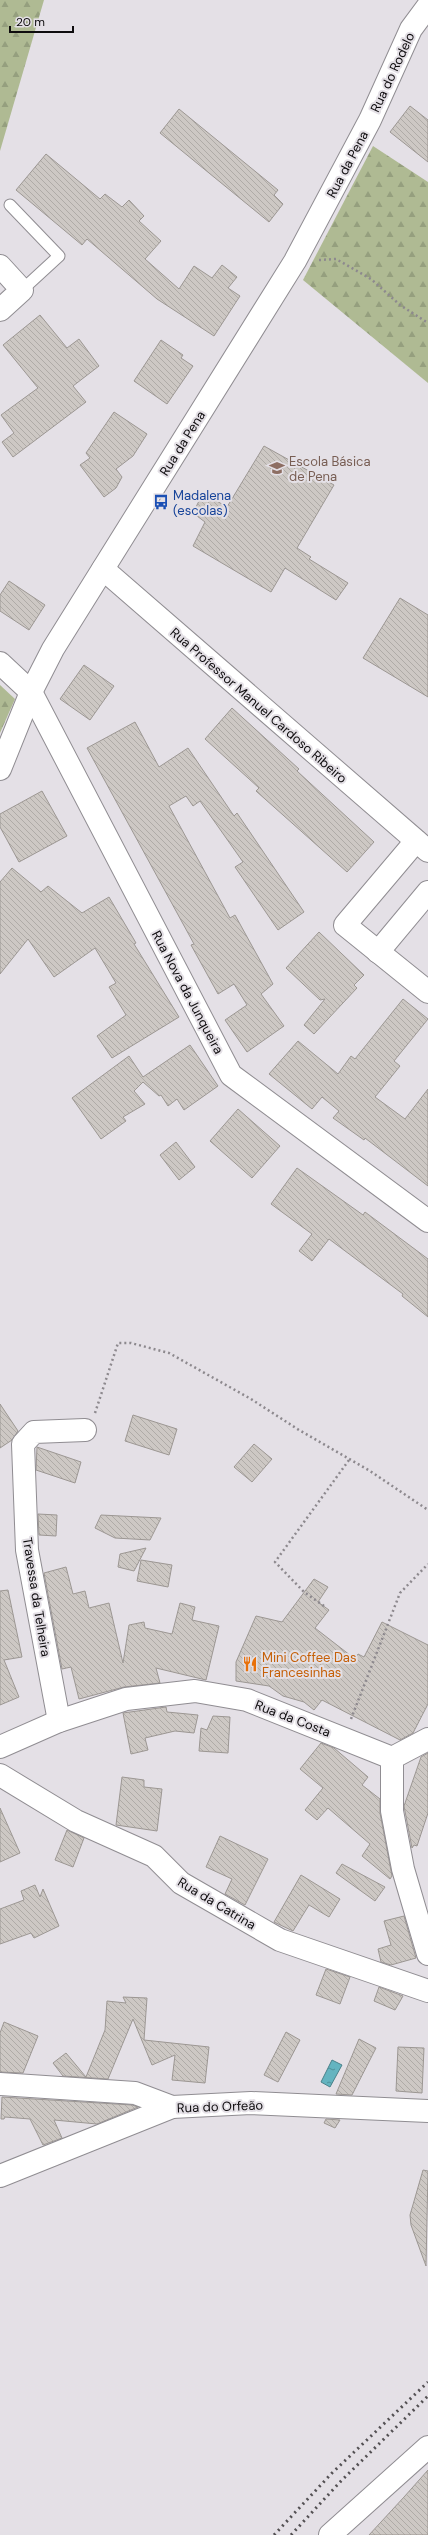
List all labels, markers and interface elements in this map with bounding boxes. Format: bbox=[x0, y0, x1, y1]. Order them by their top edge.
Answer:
scale bar bbox=[10, 8, 73, 34]
text: 20 m bbox=[16, 14, 45, 30]
street label: Rua do Rodelo bbox=[367, 29, 418, 115]
street label: Rua da Pena bbox=[323, 128, 372, 201]
street label: Rua da Pena bbox=[156, 408, 209, 479]
place label: Escola Básica de Pena bbox=[289, 453, 371, 485]
school or university icon: Escola Básica de Pena bbox=[268, 459, 286, 477]
place label: Madalena (escolas) bbox=[173, 487, 231, 519]
bus stop icon: Madalena (escolas) bbox=[152, 493, 170, 511]
street label: Rua Professor Manuel Cardoso Ribeiro bbox=[167, 624, 351, 787]
street label: Rua Nova da Junqueira bbox=[148, 928, 227, 1057]
street label: Travessa da Telheira bbox=[19, 1536, 54, 1658]
place label: Mini Coffee Das Francesinhas bbox=[262, 1649, 356, 1681]
restaurant icon: Mini Coffee Das Francesinhas bbox=[241, 1655, 259, 1673]
street label: Rua da Costa bbox=[253, 1696, 333, 1741]
street label: Rua da Catrina bbox=[175, 1873, 259, 1933]
street label: Rua do Orfeão bbox=[177, 2096, 264, 2116]

